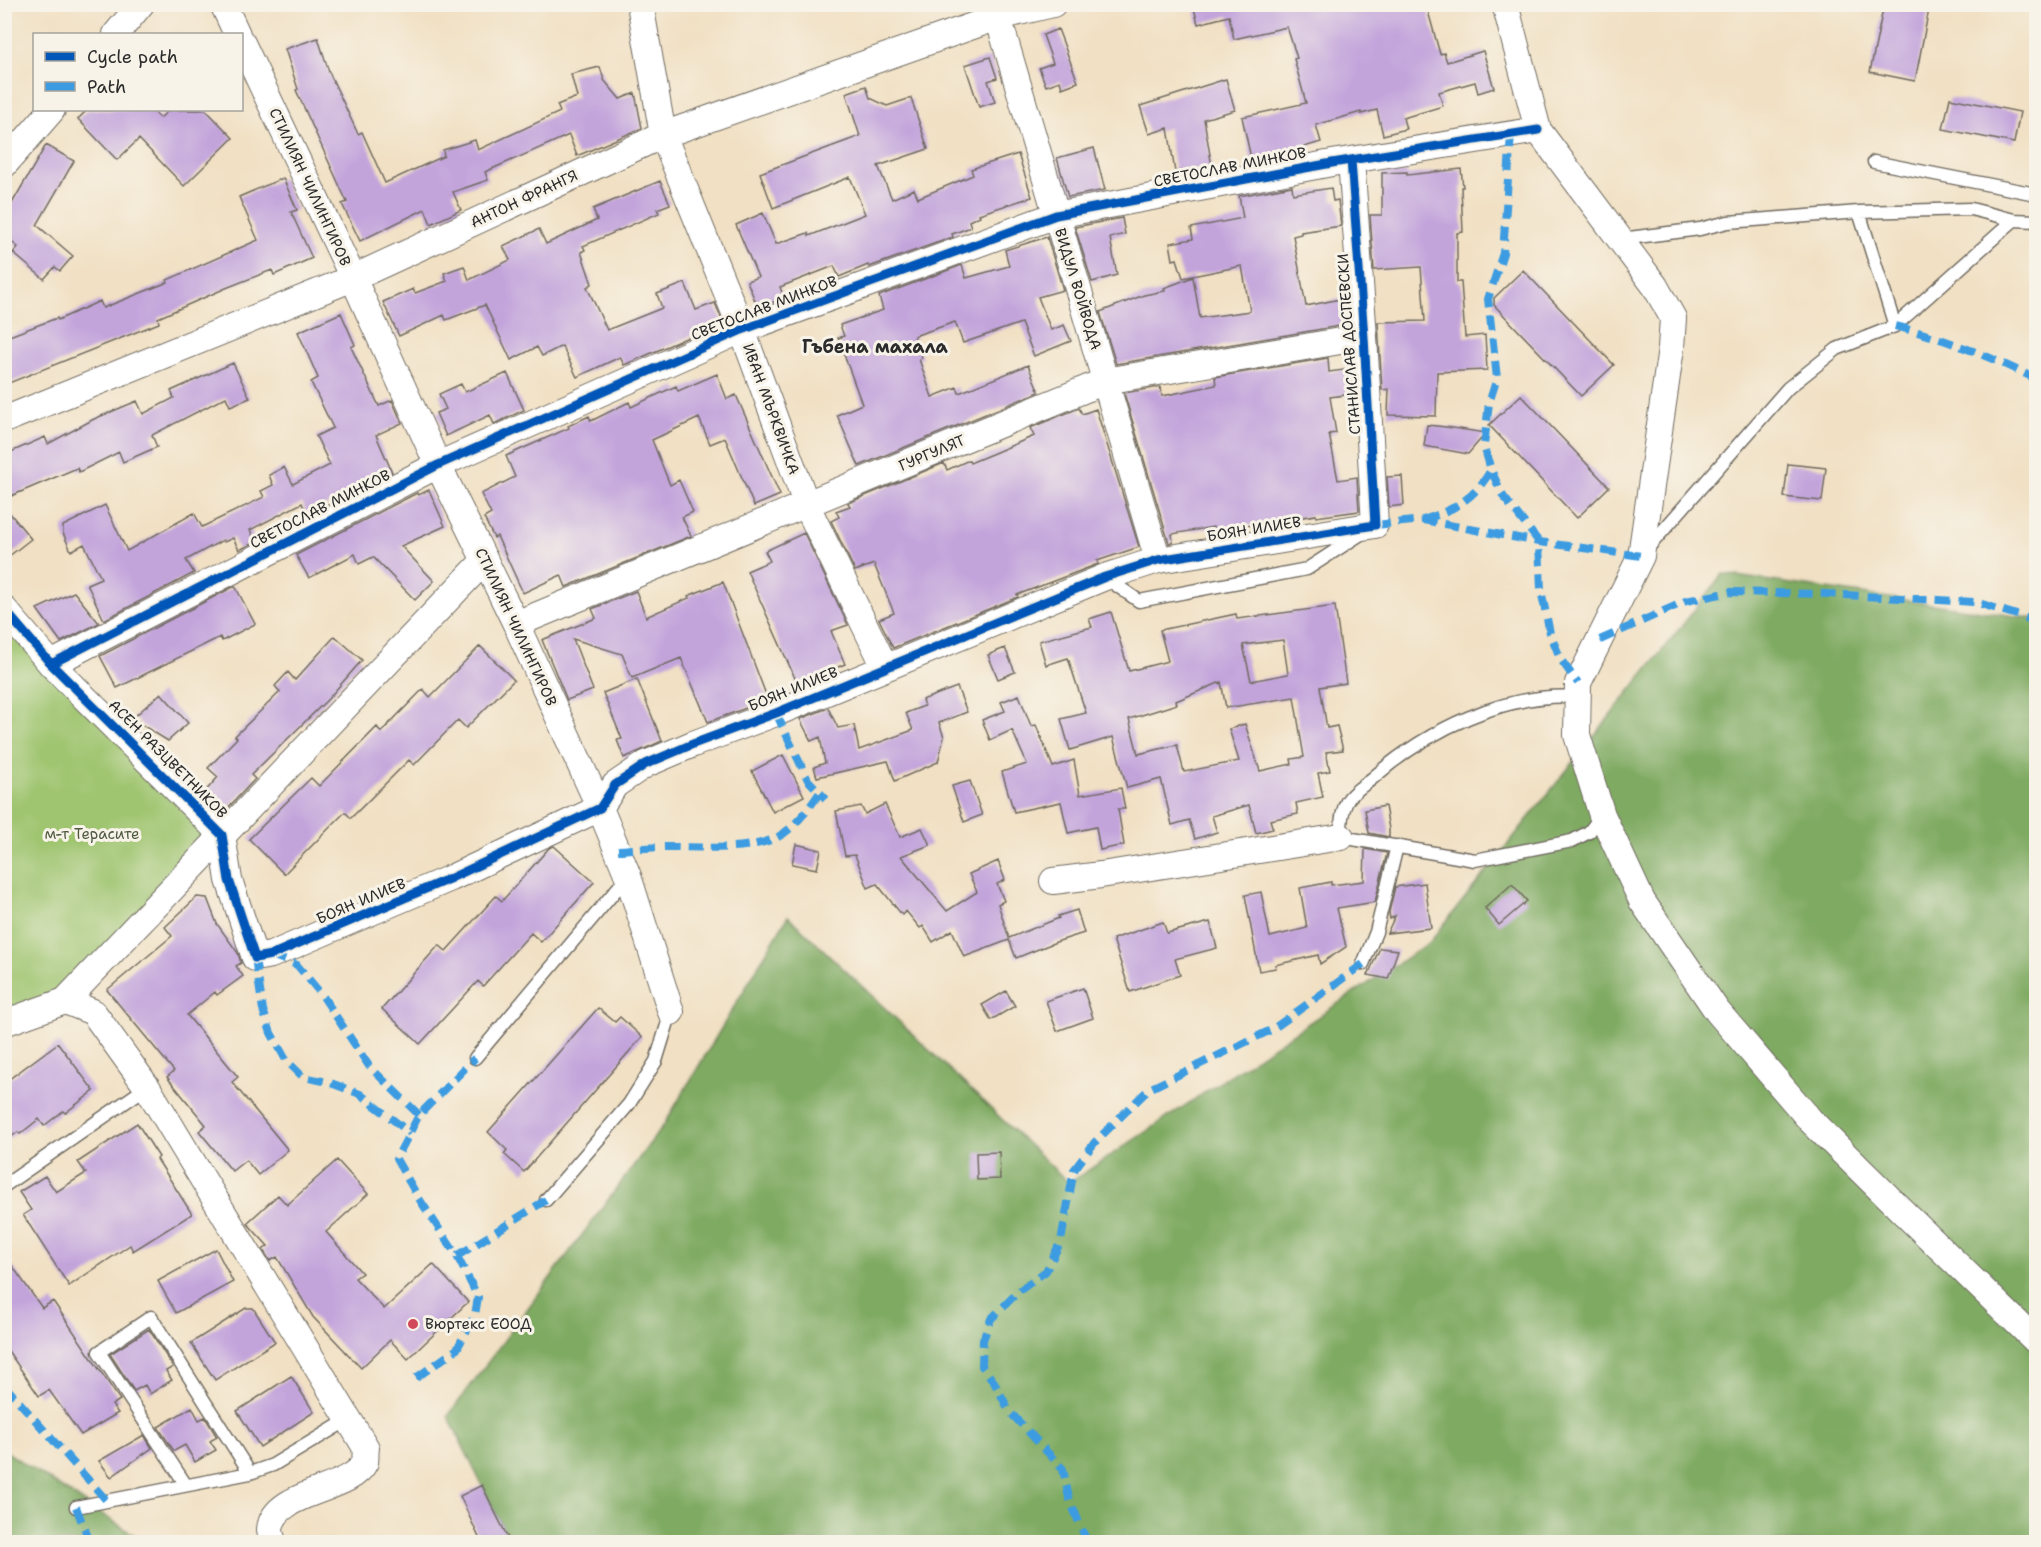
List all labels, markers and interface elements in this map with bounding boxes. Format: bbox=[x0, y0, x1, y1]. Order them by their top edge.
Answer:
legend bbox=[33, 33, 243, 111]
text: Cycle path bbox=[87, 45, 178, 69]
text: Path bbox=[87, 75, 126, 99]
street label: СТИЛИЯН ЧИЛИНГИРОВ bbox=[265, 105, 356, 269]
street label: СВЕТОСЛАВ МИНКОВ bbox=[1152, 142, 1308, 192]
street label: АНТОН ФРАНГЯ bbox=[467, 165, 581, 233]
street label: ВИДУЛ ВОЙВОДА bbox=[1050, 225, 1107, 352]
street label: СТАНИСЛАВ ДОСПЕВСКИ bbox=[1333, 253, 1365, 435]
street label: СВЕТОСЛАВ МИНКОВ bbox=[688, 271, 840, 345]
district label: Гъбена махала bbox=[802, 335, 949, 359]
street label: ИВАН МЪРКВИЧКА bbox=[738, 341, 804, 477]
street label: ГУРГУЛЯТ bbox=[896, 430, 968, 476]
street label: СВЕТОСЛАВ МИНКОВ bbox=[246, 465, 394, 553]
street label: БОЯН ИЛИЕВ bbox=[1205, 512, 1303, 546]
street label: СТИЛИЯН ЧИЛИНГИРОВ bbox=[471, 545, 562, 709]
street label: БОЯН ИЛИЕВ bbox=[745, 662, 841, 716]
street label: АСЕН РАЗЦВЕТНИКОВ bbox=[104, 695, 232, 823]
park label: м-т Терасите bbox=[44, 824, 140, 844]
street label: БОЯН ИЛИЕВ bbox=[313, 873, 409, 929]
place label: Вюртекс ЕООД bbox=[425, 1314, 532, 1334]
marker: Вюртекс ЕООД bbox=[406, 1317, 420, 1331]

